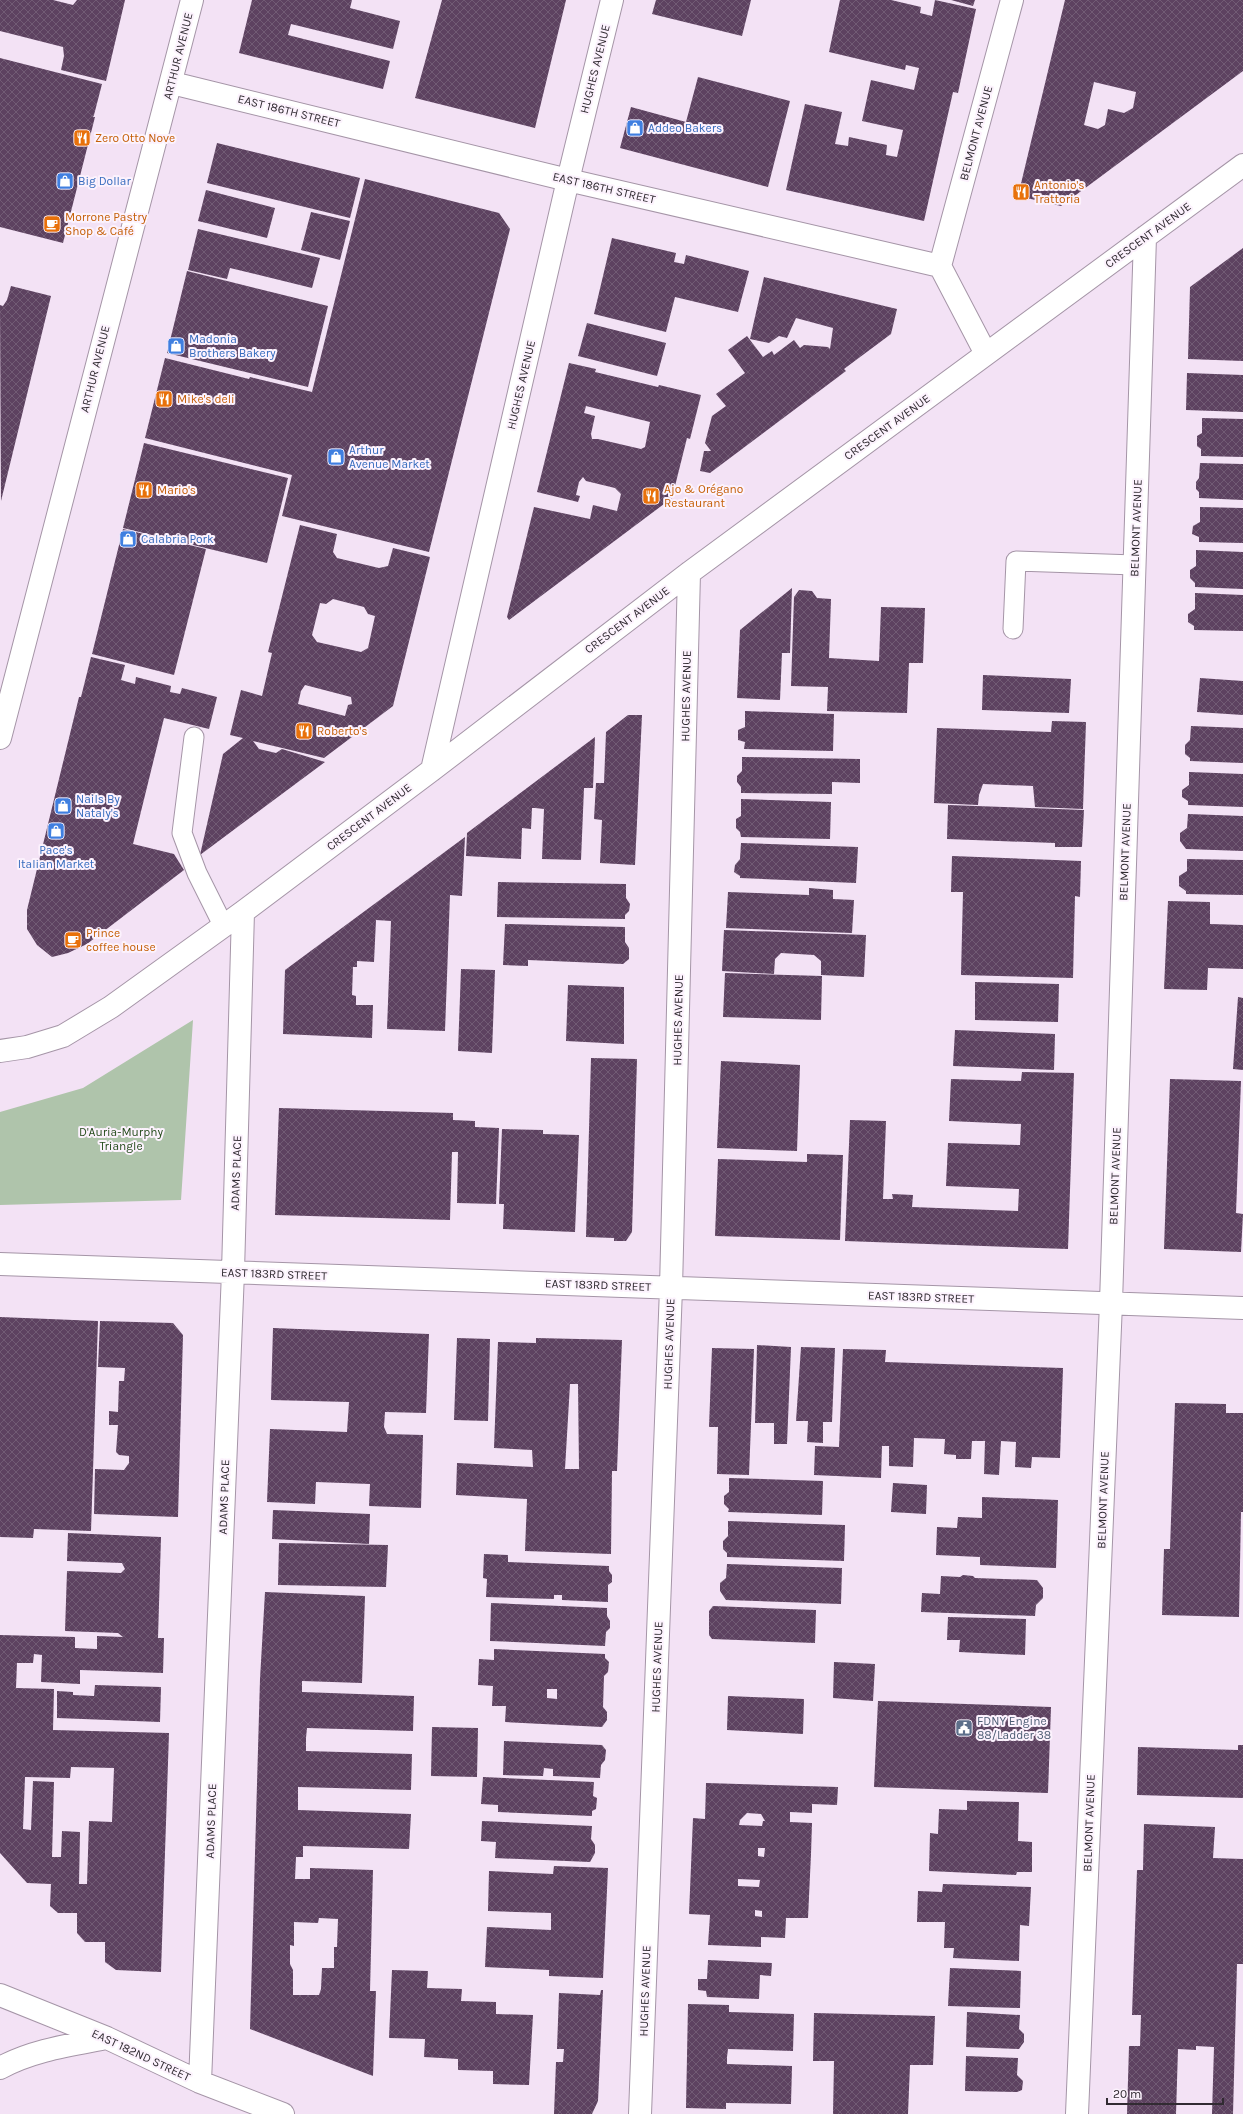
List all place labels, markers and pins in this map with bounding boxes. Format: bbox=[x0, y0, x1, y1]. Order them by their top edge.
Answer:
shop icon: Addeo Bakers bbox=[625, 118, 645, 138]
place label: Addeo Bakers bbox=[648, 121, 722, 135]
restaurant icon: Zero Otto Nove bbox=[72, 128, 92, 148]
place label: Zero Otto Nove bbox=[95, 131, 175, 145]
shop icon: Big Dollar bbox=[55, 171, 75, 191]
place label: Big Dollar bbox=[78, 174, 131, 188]
place label: Antonio's Trattoria bbox=[1034, 178, 1085, 206]
restaurant icon: Antonio's Trattoria bbox=[1011, 182, 1031, 202]
place label: Morrone Pastry Shop & Café bbox=[65, 210, 148, 238]
cafe icon: Morrone Pastry Shop & Café bbox=[42, 214, 62, 234]
place label: Madonia Brothers Bakery bbox=[189, 332, 276, 360]
shop icon: Madonia Brothers Bakery bbox=[166, 336, 186, 356]
restaurant icon: Mike's deli bbox=[154, 389, 174, 409]
place label: Mike's deli bbox=[177, 392, 235, 406]
place label: Arthur Avenue Market bbox=[349, 443, 430, 471]
shop icon: Arthur Avenue Market bbox=[326, 447, 346, 467]
restaurant icon: Mario's bbox=[134, 480, 154, 500]
place label: Ajo & Orégano Restaurant bbox=[664, 482, 743, 510]
place label: Mario's bbox=[157, 483, 196, 497]
restaurant icon: Ajo & Orégano Restaurant bbox=[641, 486, 661, 506]
shop icon: Calabria Pork bbox=[118, 529, 138, 549]
place label: Calabria Pork bbox=[141, 532, 214, 546]
restaurant icon: Roberto's bbox=[294, 721, 314, 741]
place label: Roberto's bbox=[317, 724, 368, 738]
place label: Nails By Nataly's bbox=[76, 792, 120, 820]
shop icon: Nails By Nataly's bbox=[53, 796, 73, 816]
shop icon: Pace's Italian Market bbox=[46, 821, 66, 841]
place label: Pace's Italian Market bbox=[18, 843, 95, 871]
place label: Prince coffee house bbox=[86, 926, 156, 954]
cafe icon: Prince coffee house bbox=[63, 930, 83, 950]
place label: FDNY Engine 88/Ladder 38 bbox=[977, 1714, 1051, 1742]
public building icon: FDNY Engine 88/Ladder 38 bbox=[954, 1718, 974, 1738]

